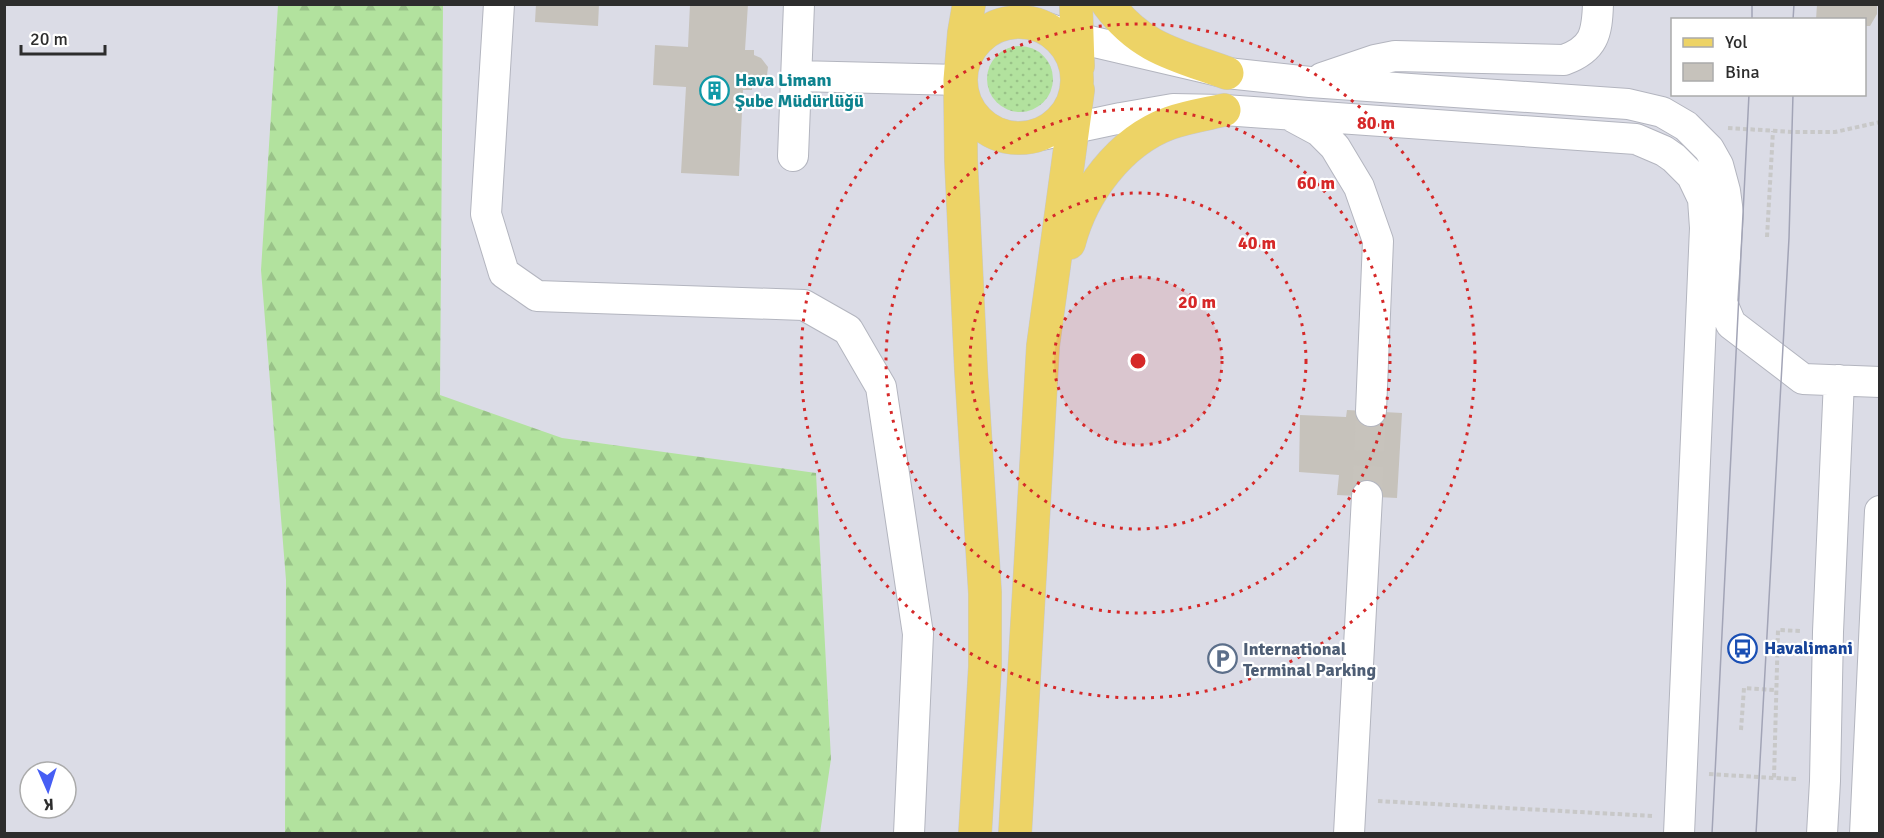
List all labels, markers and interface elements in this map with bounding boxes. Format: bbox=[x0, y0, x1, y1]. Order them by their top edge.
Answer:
scale bar bbox=[21, 18, 105, 56]
legend bbox=[1671, 18, 1866, 96]
text: 20 m bbox=[30, 28, 68, 50]
text: Yol bbox=[1725, 31, 1748, 53]
text: Bina bbox=[1725, 61, 1760, 83]
place label: Hava Limanı Şube Müdürlüğü bbox=[735, 69, 864, 112]
building icon: Hava Limanı Şube Müdürlüğü bbox=[698, 74, 730, 106]
text: 80 m bbox=[1357, 112, 1395, 134]
text: 60 m bbox=[1297, 172, 1335, 194]
text: 40 m bbox=[1238, 232, 1276, 254]
text: 20 m bbox=[1178, 291, 1216, 313]
centre of rings bbox=[1128, 351, 1148, 371]
bus stop icon: Havalimani bbox=[1727, 632, 1759, 664]
place label: Havalimani bbox=[1764, 637, 1853, 659]
place label: International Terminal Parking bbox=[1243, 638, 1376, 681]
parking icon: International Terminal Parking bbox=[1206, 643, 1238, 675]
north arrow bbox=[18, 760, 78, 820]
text: K bbox=[43, 794, 54, 814]

